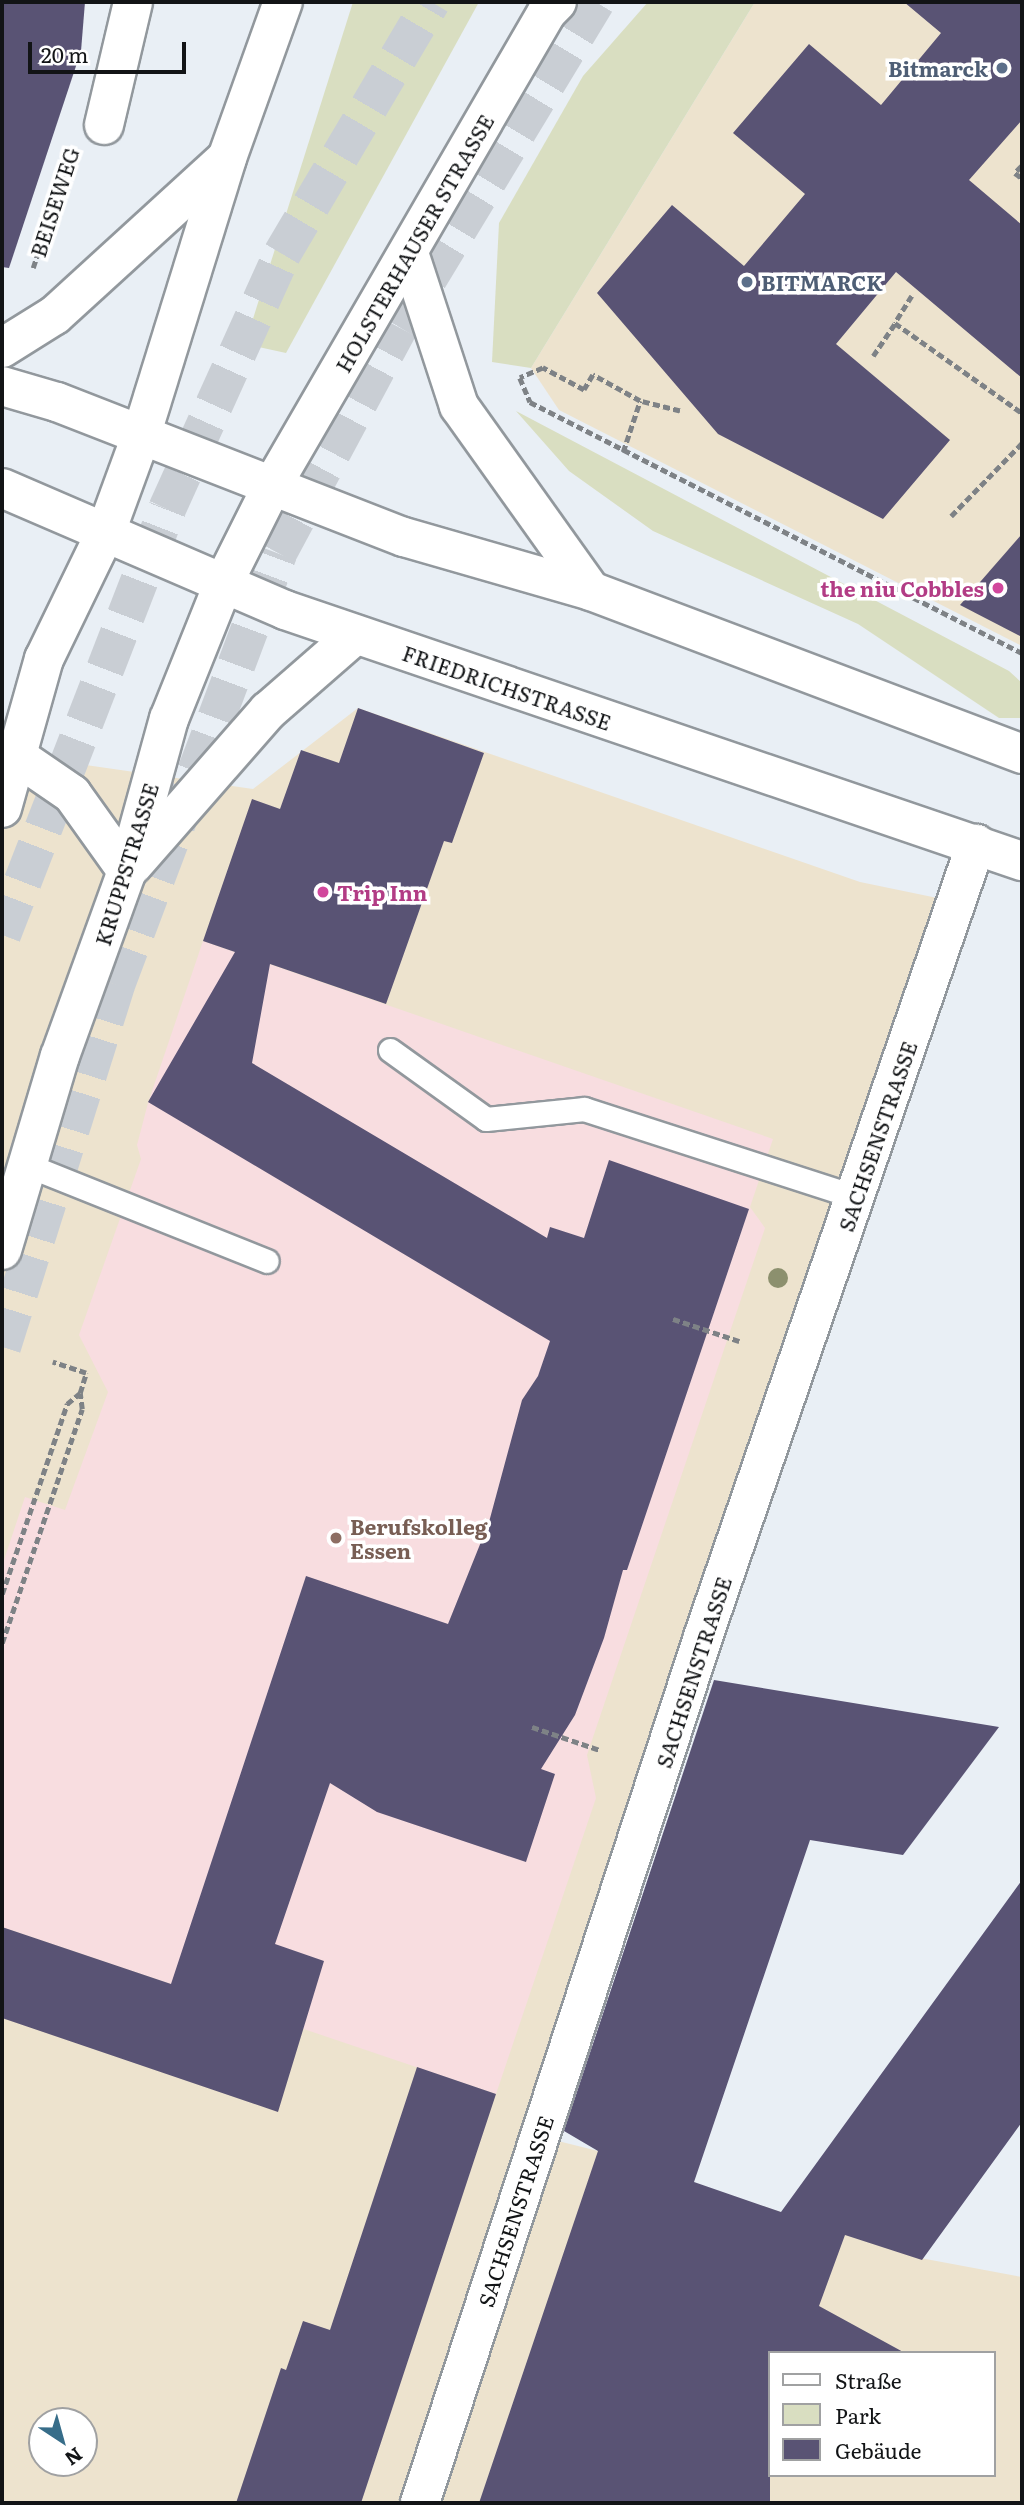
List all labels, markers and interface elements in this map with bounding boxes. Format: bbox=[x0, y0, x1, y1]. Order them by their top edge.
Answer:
scale bar bbox=[32, 28, 189, 72]
text: 20 m bbox=[41, 38, 88, 69]
place label: Bitmarck bbox=[888, 55, 988, 81]
marker: Bitmarck bbox=[994, 60, 1010, 76]
street label: HOLSTERHAUSER STRASSE bbox=[330, 110, 498, 376]
street label: BEISEWEG bbox=[24, 144, 84, 260]
place label: BITMARCK bbox=[761, 269, 883, 295]
marker: BITMARCK bbox=[739, 274, 755, 290]
place label: the niu Cobbles bbox=[820, 575, 984, 601]
marker: the niu Cobbles bbox=[990, 580, 1006, 596]
street label: FRIEDRICHSTRASSE bbox=[399, 639, 615, 735]
street label: KRUPPSTRASSE bbox=[89, 780, 163, 948]
place label: Trip Inn bbox=[337, 879, 427, 905]
marker: Trip Inn bbox=[315, 884, 331, 900]
street label: SACHSENSTRASSE bbox=[833, 1037, 921, 1235]
place label: Berufskolleg Essen bbox=[350, 1513, 487, 1563]
marker: Berufskolleg Essen bbox=[328, 1530, 344, 1546]
street label: SACHSENSTRASSE bbox=[650, 1573, 736, 1771]
street label: SACHSENSTRASSE bbox=[472, 2112, 558, 2310]
legend bbox=[768, 2351, 996, 2477]
text: Straße bbox=[835, 2364, 902, 2395]
text: Park bbox=[835, 2399, 881, 2430]
north arrow bbox=[28, 2407, 98, 2477]
text: Gebäude bbox=[835, 2434, 921, 2465]
text: N bbox=[59, 2441, 89, 2473]

